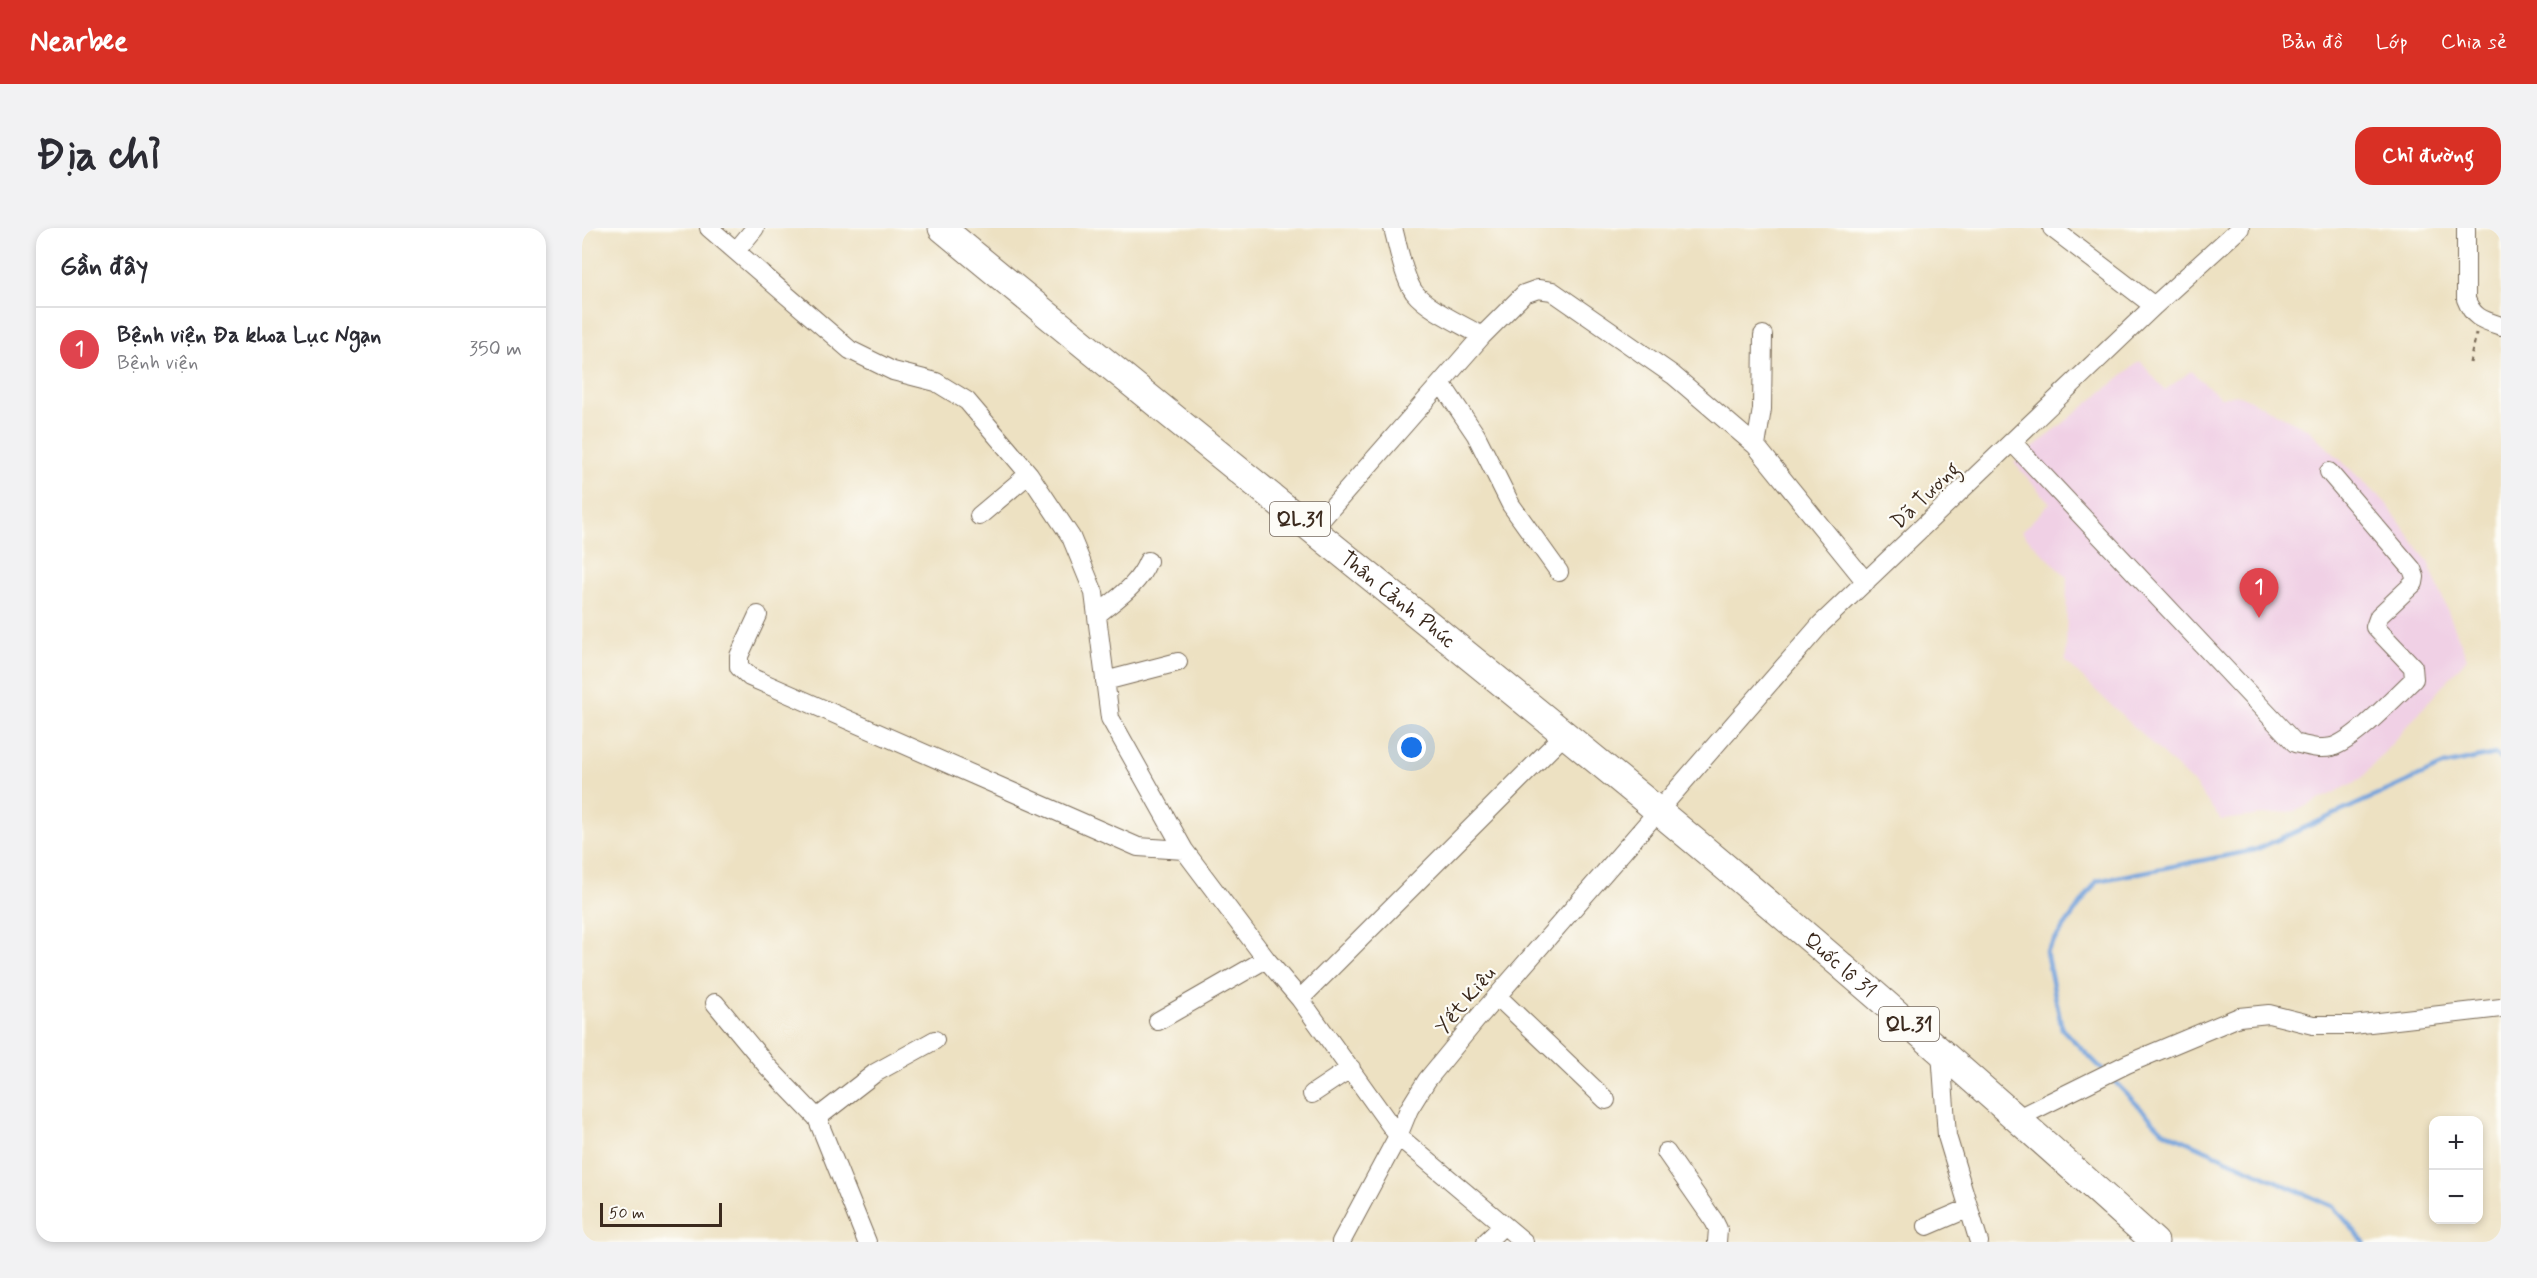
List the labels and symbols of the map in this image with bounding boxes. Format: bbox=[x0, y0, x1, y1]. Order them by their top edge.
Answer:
street label: Dã Tượng bbox=[1885, 456, 1968, 537]
road number: QL.31 bbox=[1270, 502, 1330, 536]
street label: Thân Cảnh Phúc bbox=[1334, 545, 1461, 655]
pin: 1 bbox=[2240, 568, 2278, 618]
your location bbox=[1397, 733, 1426, 762]
street label: Quốc lộ 31 bbox=[1798, 927, 1882, 1005]
street label: Yết Kiêu bbox=[1429, 961, 1502, 1041]
road number: QL.31 bbox=[1879, 1007, 1939, 1041]
scale bar bbox=[600, 1200, 722, 1228]

